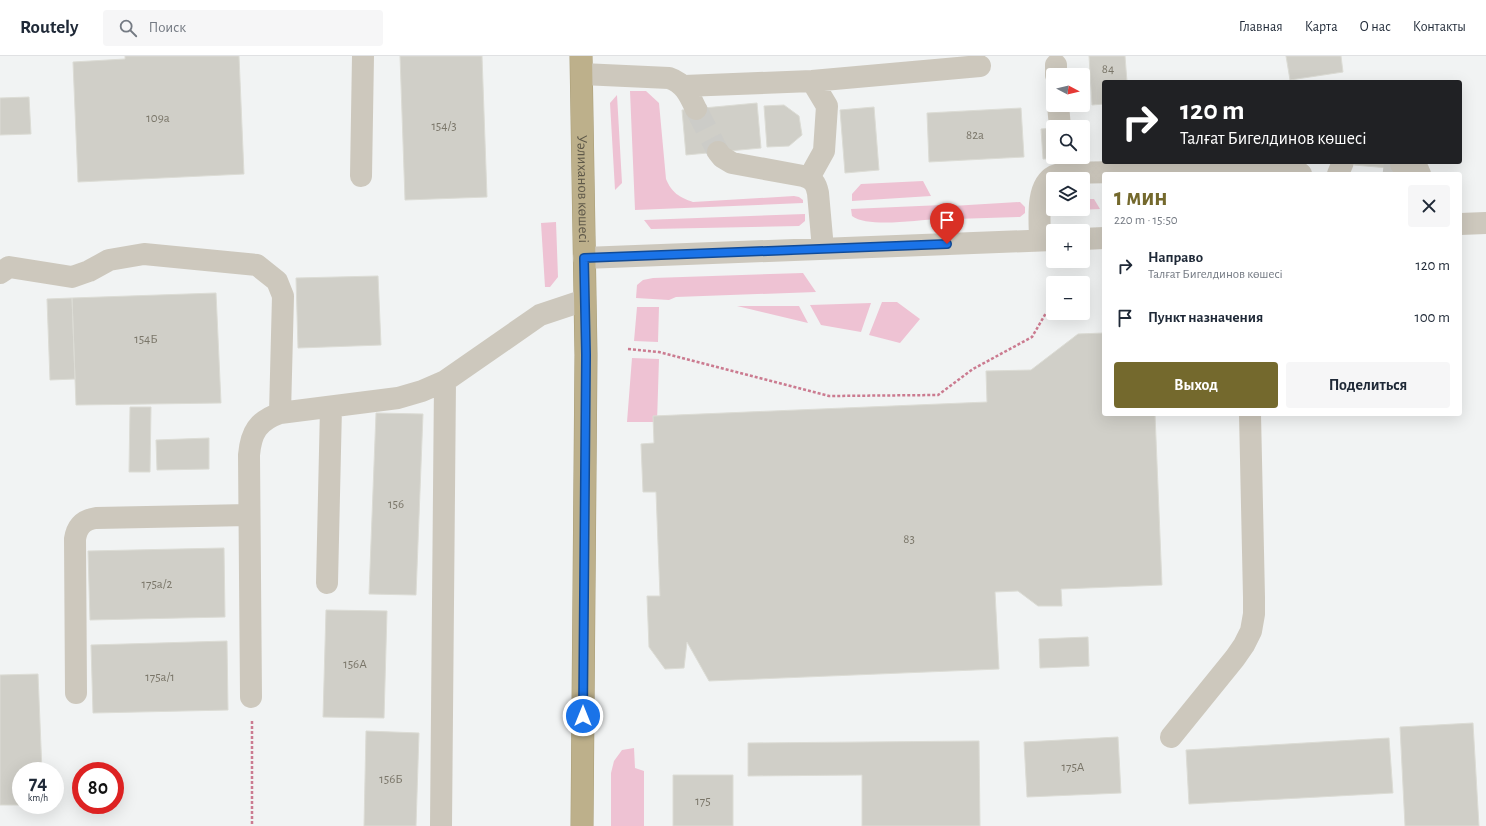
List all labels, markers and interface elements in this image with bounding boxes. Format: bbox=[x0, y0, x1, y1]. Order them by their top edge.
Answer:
search box bbox=[103, 10, 383, 46]
icon: search bbox=[117, 17, 139, 39]
text: Routely bbox=[20, 18, 79, 37]
text: Поиск bbox=[149, 20, 186, 35]
text: Главная bbox=[1239, 20, 1283, 34]
text: Карта bbox=[1305, 20, 1338, 34]
text: О нас bbox=[1360, 20, 1391, 34]
text: Контакты bbox=[1413, 20, 1466, 34]
house number: 84 bbox=[1102, 63, 1114, 76]
north arrow bbox=[1046, 68, 1090, 112]
map controls bbox=[1046, 68, 1090, 320]
icon: right bbox=[1114, 96, 1166, 148]
text: 120 m bbox=[1180, 97, 1245, 125]
house number: 109а bbox=[146, 112, 170, 125]
house number: 154/3 bbox=[431, 120, 457, 133]
button: search bbox=[1046, 120, 1090, 164]
house number: 82а bbox=[966, 129, 984, 142]
text: Талғат Бигелдинов көшесі bbox=[1180, 130, 1367, 148]
street label: Уәлиханов көшесі bbox=[575, 135, 592, 243]
button: layers bbox=[1046, 172, 1090, 216]
button: close bbox=[1408, 185, 1450, 227]
text: 1 мин bbox=[1114, 186, 1168, 210]
pin bbox=[930, 203, 964, 244]
icon: arrive bbox=[936, 209, 958, 231]
text: 220 m · 15:50 bbox=[1114, 214, 1178, 227]
button: + bbox=[1046, 224, 1090, 268]
text: Направо bbox=[1148, 250, 1203, 265]
icon: right bbox=[1114, 255, 1136, 277]
text: 120 m bbox=[1416, 258, 1450, 273]
text: Талғат Бигелдинов көшесі bbox=[1148, 268, 1283, 281]
button: − bbox=[1046, 276, 1090, 320]
icon: arrive bbox=[1114, 307, 1136, 329]
text: Пункт назначения bbox=[1148, 310, 1263, 325]
text: 100 m bbox=[1415, 310, 1450, 325]
house number: 154Б bbox=[134, 333, 158, 346]
button: Выход bbox=[1114, 362, 1278, 408]
button: Поделиться bbox=[1286, 362, 1450, 408]
house number: 156 bbox=[388, 498, 404, 511]
house number: 83 bbox=[903, 533, 915, 546]
house number: 175а/2 bbox=[142, 578, 173, 591]
house number: 156А bbox=[343, 658, 367, 671]
house number: 175а/1 bbox=[145, 671, 175, 684]
position arrow bbox=[562, 695, 604, 737]
house number: 175А bbox=[1062, 761, 1085, 774]
speed limit sign: 80 bbox=[72, 762, 124, 814]
text: 74 bbox=[29, 773, 47, 793]
house number: 156Б bbox=[379, 773, 403, 786]
text: km/h bbox=[28, 793, 48, 803]
house number: 175 bbox=[695, 795, 711, 808]

